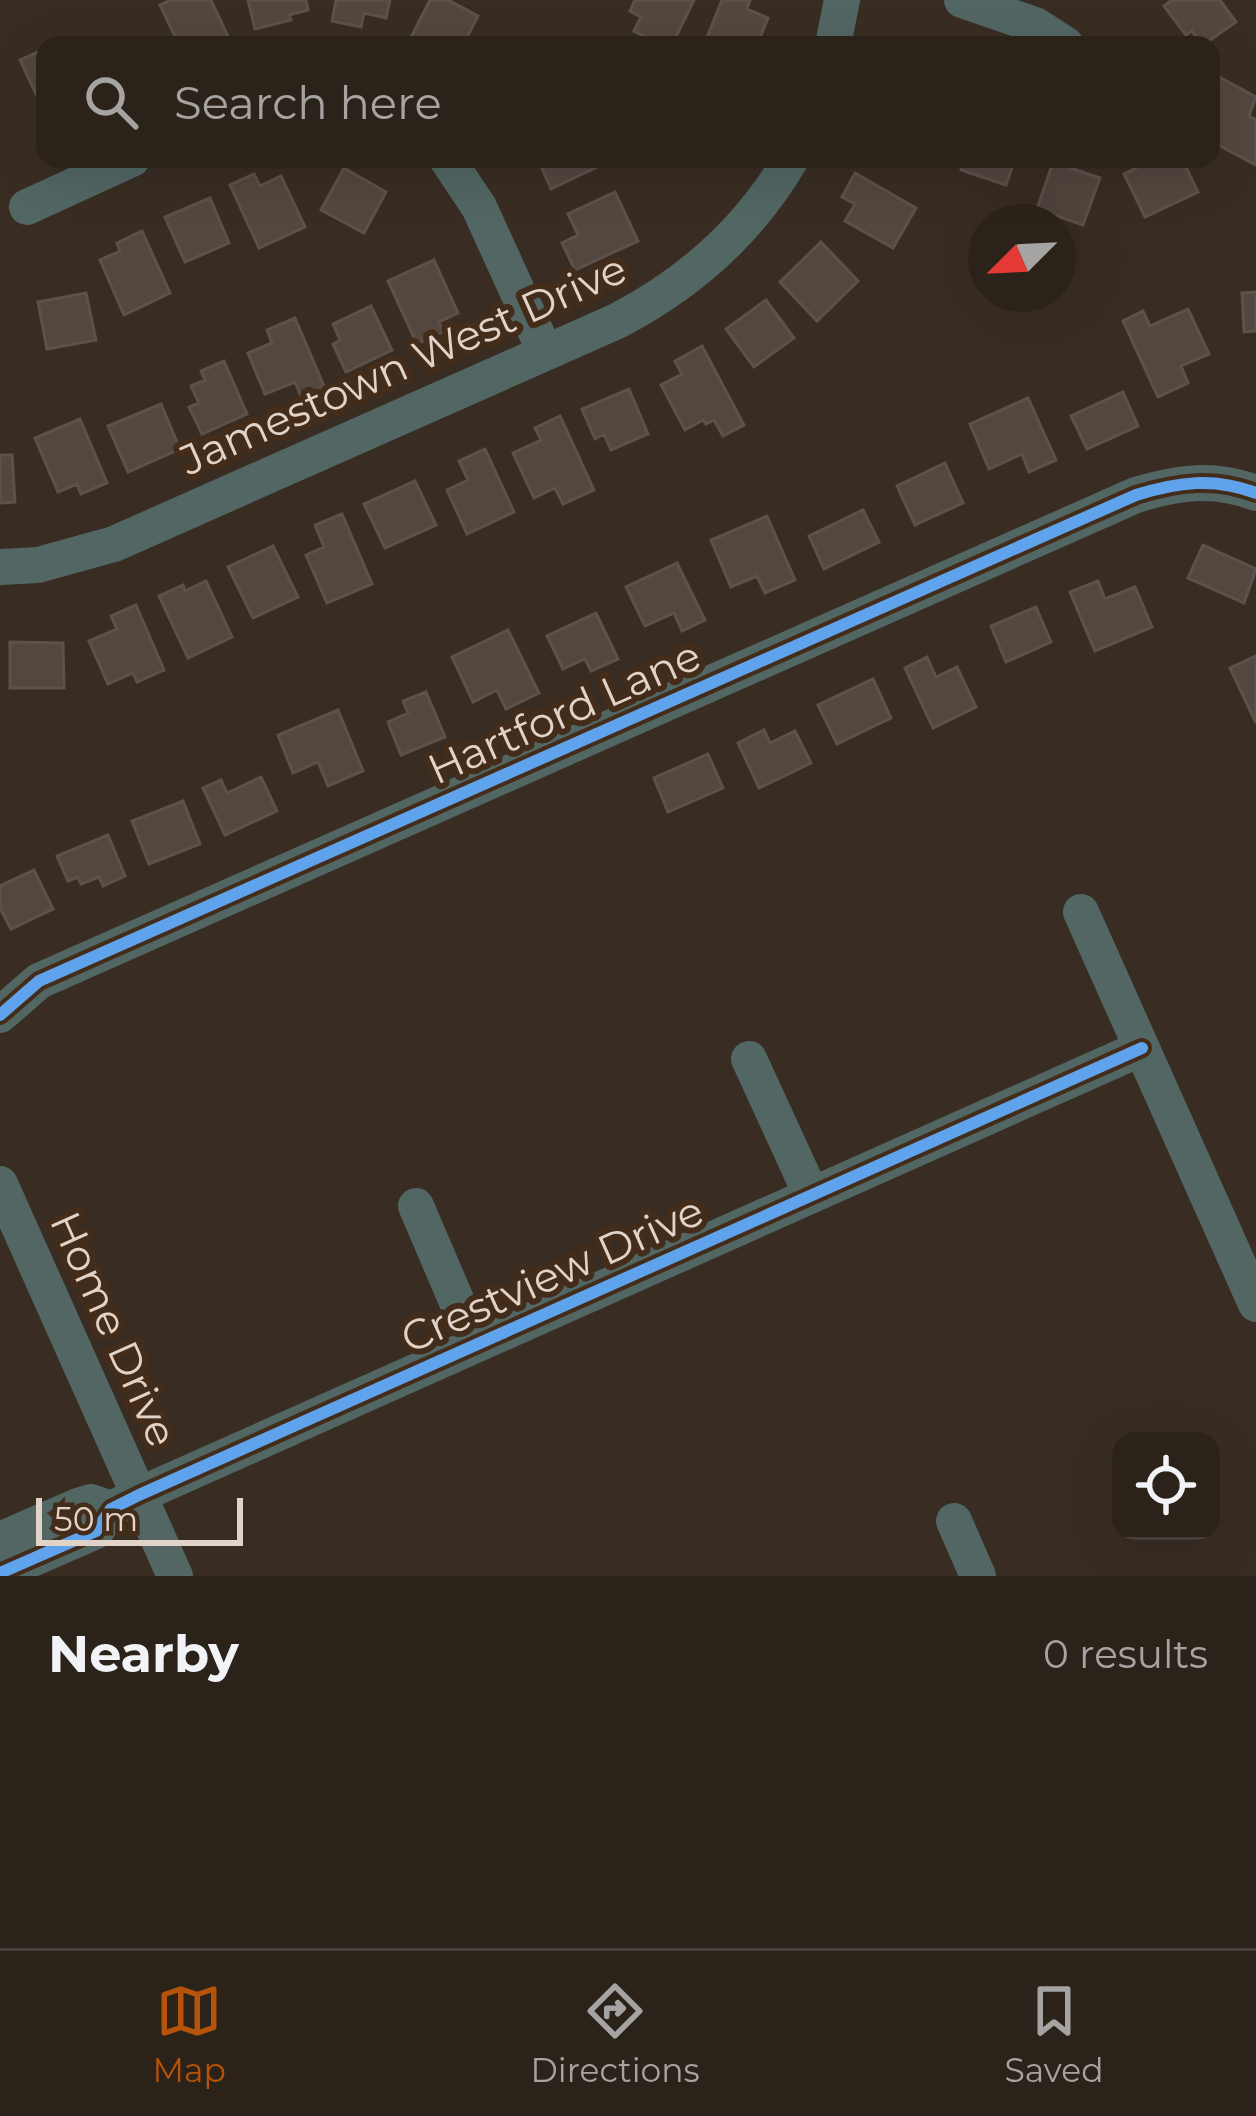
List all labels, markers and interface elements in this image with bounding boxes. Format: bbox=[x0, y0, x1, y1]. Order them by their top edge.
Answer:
search box bbox=[36, 36, 1220, 168]
icon: search bbox=[78, 69, 144, 135]
text: Search here bbox=[174, 75, 442, 130]
north arrow bbox=[968, 204, 1076, 312]
street label: Jamestown West Drive bbox=[171, 242, 634, 486]
street label: Hartford Lane bbox=[420, 629, 708, 795]
street label: Crestview Drive bbox=[393, 1184, 711, 1364]
street label: Home Drive bbox=[39, 1204, 189, 1454]
map controls bbox=[1112, 1432, 1220, 1540]
button: locate bbox=[1112, 1432, 1220, 1540]
scale bar bbox=[36, 1492, 243, 1545]
text: 50 m bbox=[54, 1499, 138, 1539]
text: Nearby bbox=[48, 1623, 239, 1685]
text: 0 results bbox=[1043, 1630, 1208, 1678]
tab: Map bbox=[152, 1978, 226, 2090]
tab: Directions bbox=[531, 1978, 700, 2090]
tab: Saved bbox=[1004, 1978, 1104, 2090]

